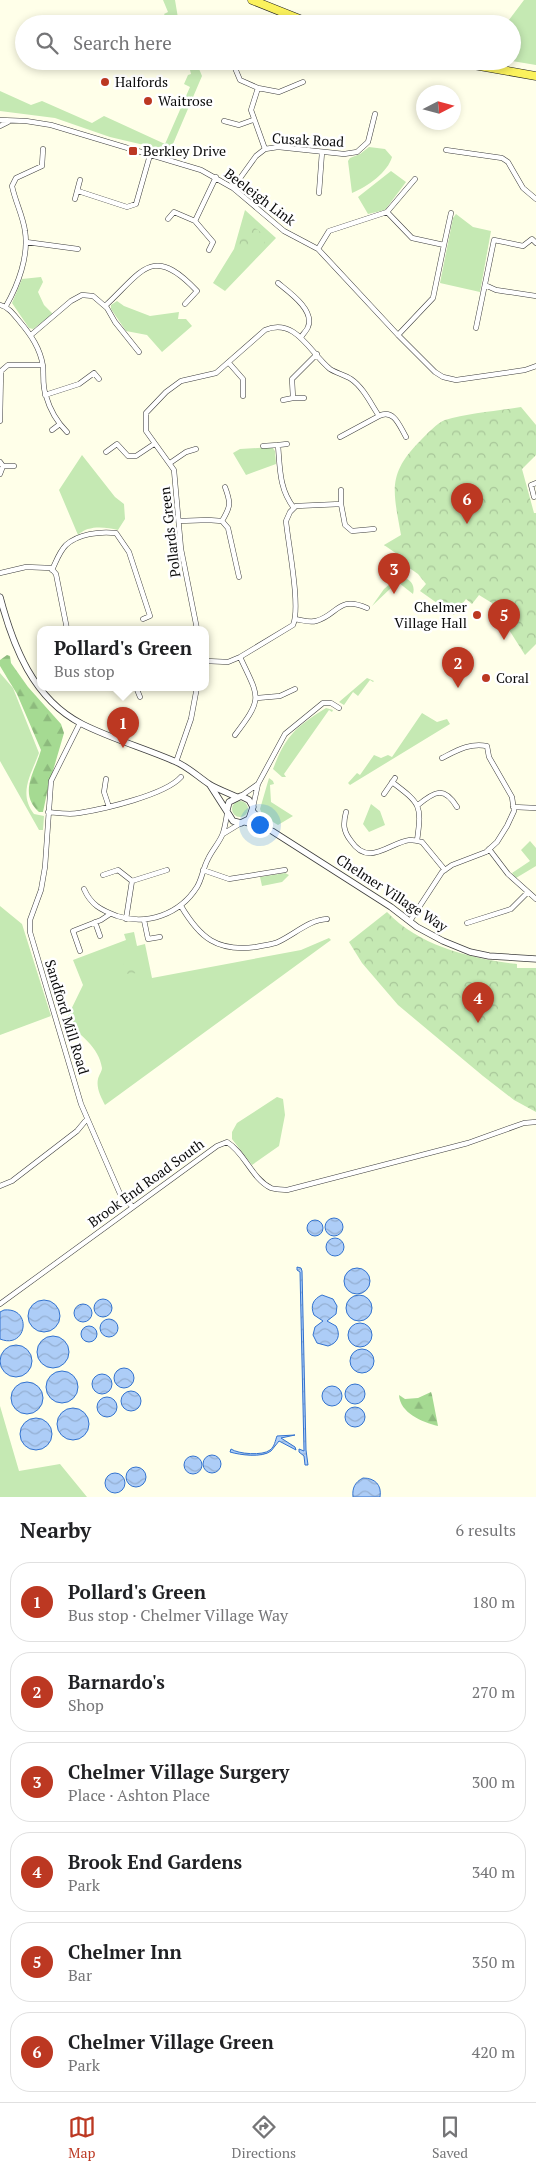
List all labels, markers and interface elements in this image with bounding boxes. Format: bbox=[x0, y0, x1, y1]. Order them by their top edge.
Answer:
search box bbox=[15, 15, 521, 70]
icon: search bbox=[33, 29, 61, 57]
text: Search here bbox=[73, 30, 172, 55]
place label: Halfords bbox=[115, 72, 168, 91]
marker: Halfords bbox=[99, 76, 111, 88]
north arrow bbox=[416, 85, 461, 130]
place label: Waitrose bbox=[158, 91, 213, 110]
marker: Waitrose bbox=[142, 95, 154, 107]
street label: Cusak Road bbox=[272, 128, 345, 151]
place label: Berkley Drive bbox=[143, 141, 226, 160]
marker: Berkley Drive bbox=[127, 145, 139, 157]
street label: Beeleigh Link bbox=[221, 164, 300, 230]
pin: 6 bbox=[451, 483, 483, 524]
street label: Pollards Green bbox=[154, 485, 184, 578]
pin: 3 bbox=[378, 553, 410, 594]
place label: Chelmer Village Hall bbox=[394, 597, 468, 632]
pin: 5 bbox=[488, 599, 520, 640]
marker: Chelmer Village Hall bbox=[471, 609, 483, 621]
popup bbox=[37, 626, 209, 691]
text: Pollard's Green bbox=[54, 635, 192, 660]
pin: 2 bbox=[442, 647, 474, 688]
text: Bus stop bbox=[54, 660, 115, 682]
place label: Coral bbox=[496, 668, 529, 687]
marker: Coral bbox=[480, 672, 492, 684]
pin: 1 bbox=[107, 707, 139, 748]
your location bbox=[247, 812, 273, 838]
street label: Chelmer Village Way bbox=[333, 849, 452, 936]
street label: Sandford Mill Road bbox=[41, 957, 94, 1077]
pin: 4 bbox=[462, 982, 494, 1023]
street label: Brook End Road South bbox=[84, 1134, 208, 1231]
text: Nearby bbox=[20, 1516, 91, 1544]
text: 6 results bbox=[456, 1519, 516, 1541]
text: Pollard's Green bbox=[68, 1579, 206, 1604]
text: 1 bbox=[32, 1591, 42, 1613]
text: 180 m bbox=[472, 1591, 515, 1613]
text: Bus stop · Chelmer Village Way bbox=[68, 1604, 288, 1626]
text: Barnardo's bbox=[68, 1669, 165, 1694]
text: 2 bbox=[32, 1681, 42, 1703]
text: 270 m bbox=[472, 1681, 515, 1703]
text: Shop bbox=[68, 1694, 104, 1716]
text: Chelmer Village Surgery bbox=[68, 1759, 289, 1784]
text: 3 bbox=[32, 1771, 42, 1793]
text: 300 m bbox=[472, 1771, 515, 1793]
text: Place · Ashton Place bbox=[68, 1784, 210, 1806]
text: Brook End Gardens bbox=[68, 1849, 242, 1874]
text: 4 bbox=[32, 1861, 42, 1883]
text: 340 m bbox=[472, 1861, 515, 1883]
text: Park bbox=[68, 1874, 100, 1896]
text: Chelmer Inn bbox=[68, 1939, 182, 1964]
text: 5 bbox=[32, 1951, 42, 1973]
text: 350 m bbox=[472, 1951, 515, 1973]
text: Bar bbox=[68, 1964, 92, 1986]
text: Chelmer Village Green bbox=[68, 2029, 274, 2054]
text: 6 bbox=[32, 2041, 42, 2063]
text: 420 m bbox=[472, 2041, 515, 2063]
text: Park bbox=[68, 2054, 100, 2076]
tab: Map bbox=[68, 2113, 96, 2162]
tab: Directions bbox=[232, 2113, 296, 2162]
tab: Saved bbox=[432, 2113, 468, 2162]

